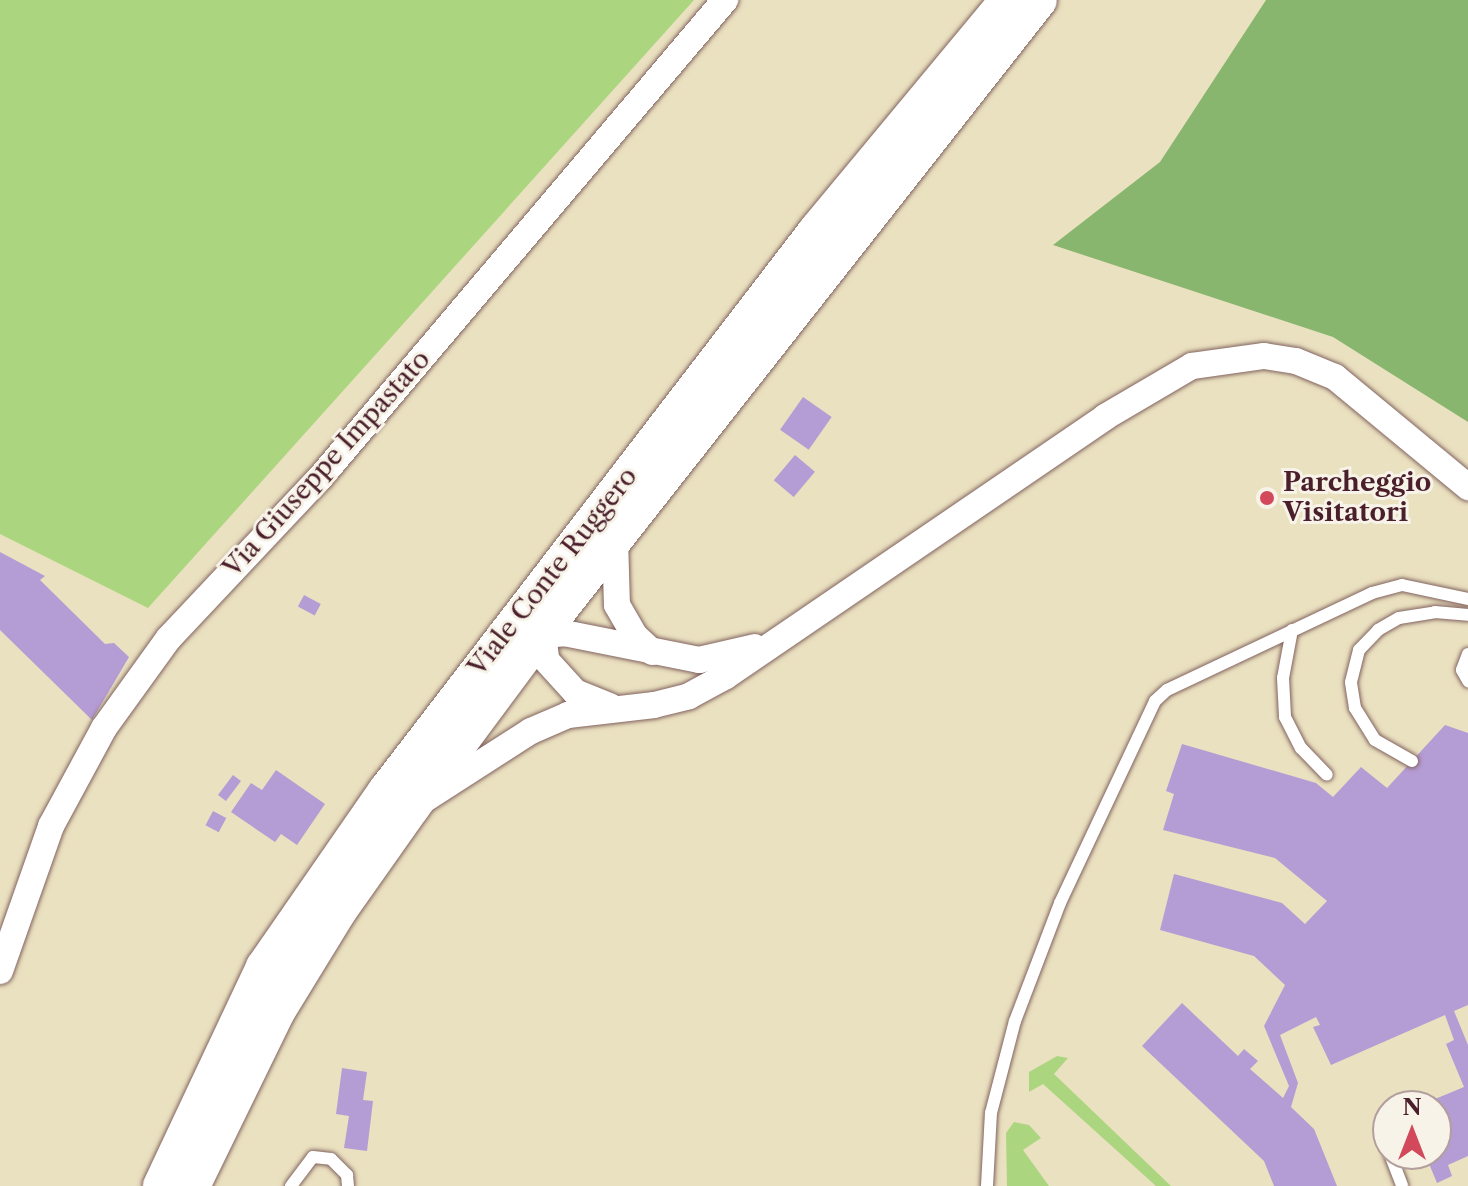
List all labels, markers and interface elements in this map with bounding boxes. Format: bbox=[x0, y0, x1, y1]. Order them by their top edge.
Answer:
street label: Via Giuseppe Impastato bbox=[217, 344, 437, 584]
street label: Viale Conte Ruggero bbox=[462, 462, 644, 682]
place label: Parcheggio Visitatori bbox=[1283, 467, 1431, 528]
marker: Parcheggio Visitatori bbox=[1258, 489, 1276, 507]
north arrow bbox=[1372, 1090, 1452, 1170]
text: N bbox=[1402, 1094, 1422, 1121]

